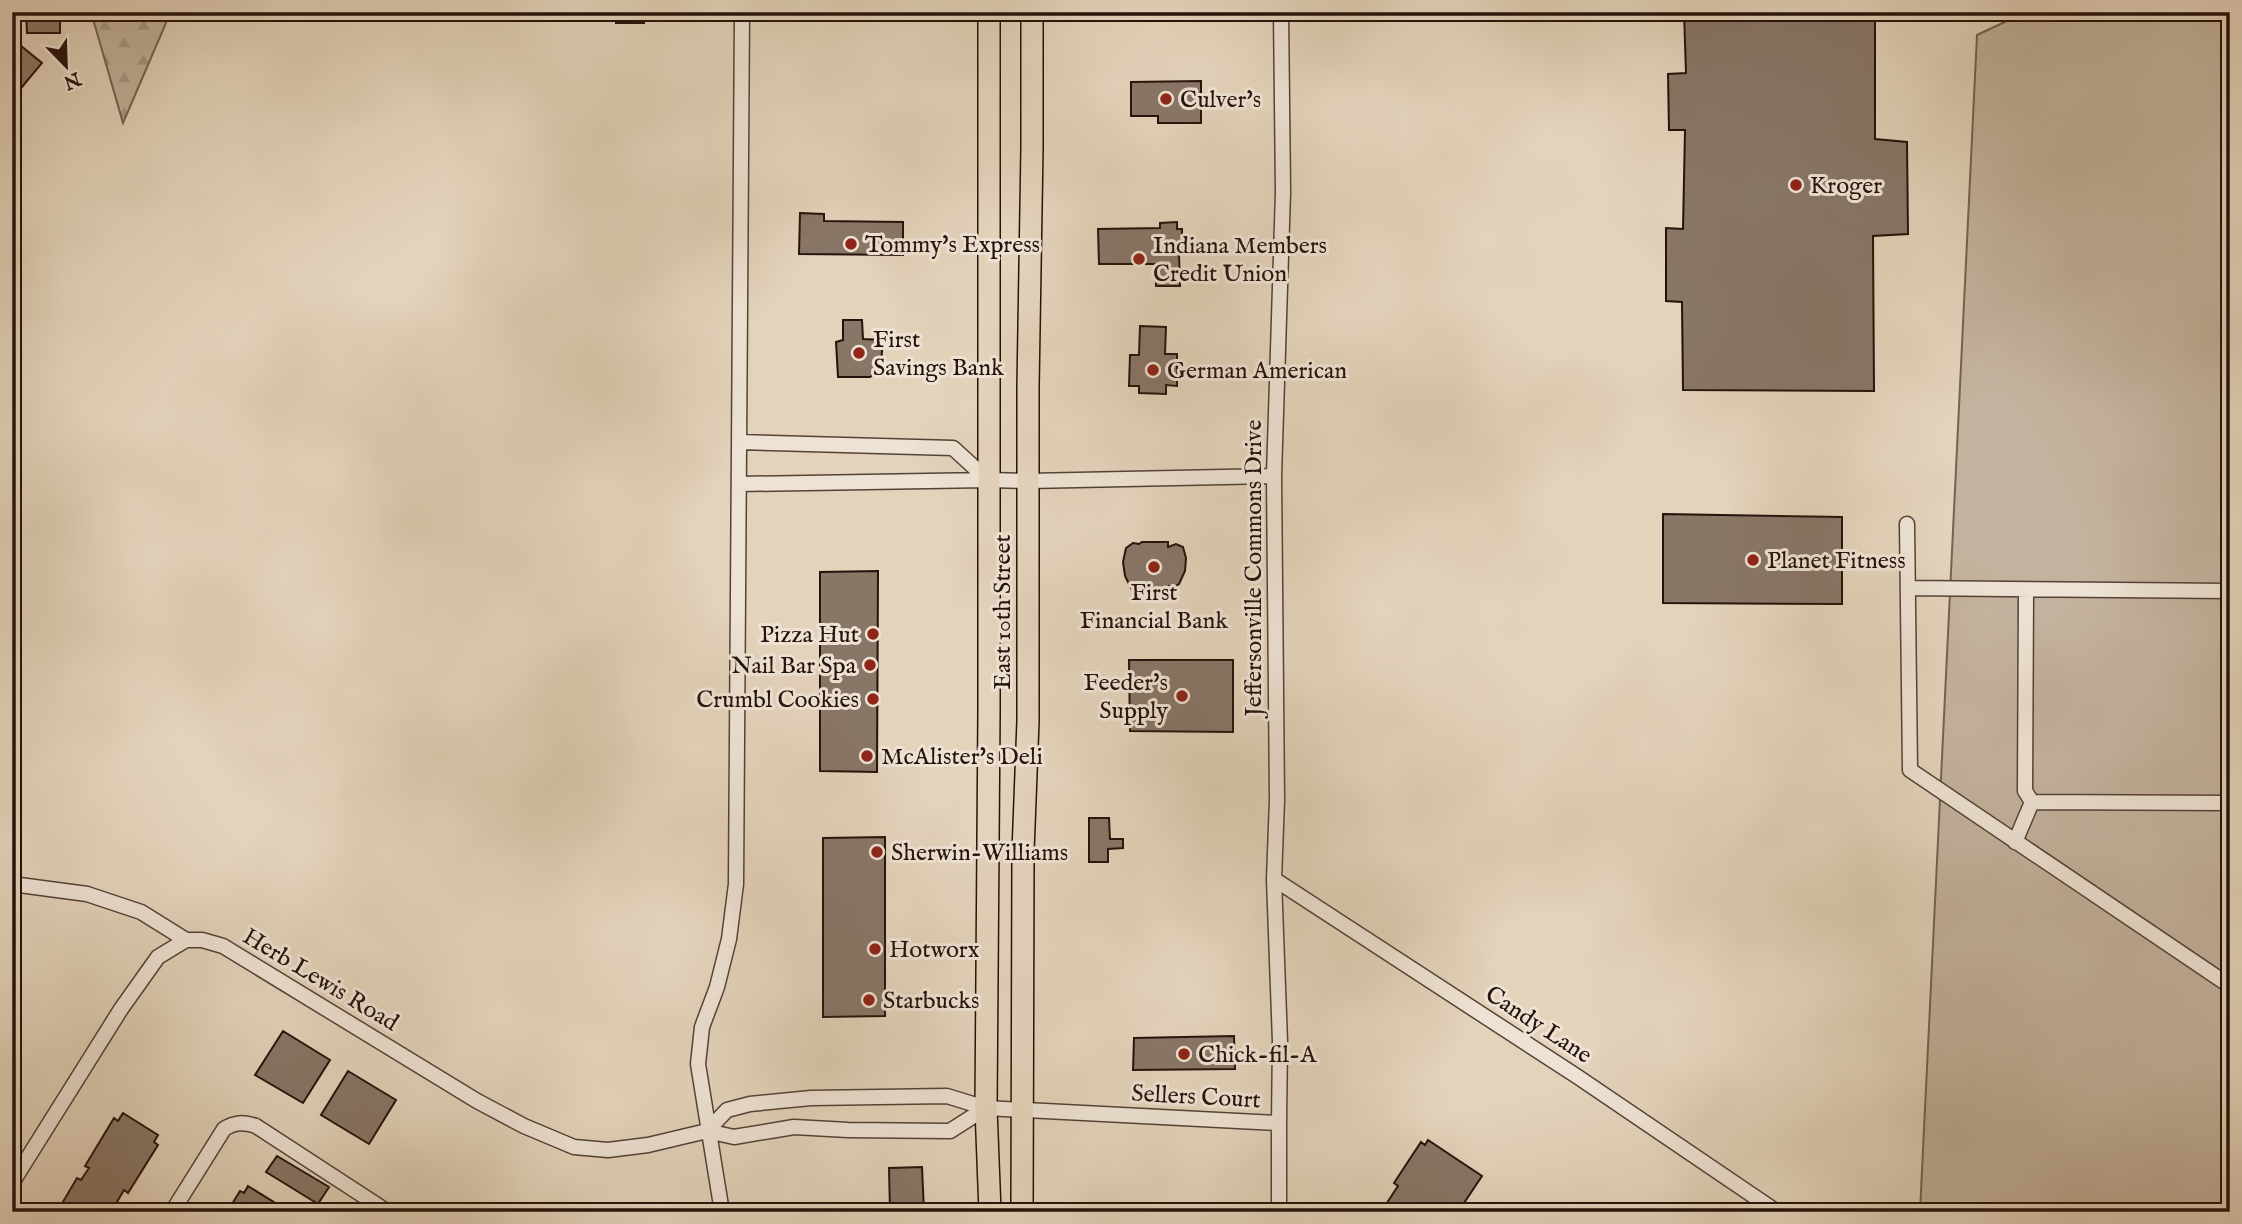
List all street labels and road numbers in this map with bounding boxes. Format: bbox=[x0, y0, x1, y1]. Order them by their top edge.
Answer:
street label: Jeffersonville Commons Drive bbox=[1239, 420, 1270, 719]
street label: East 10th Street bbox=[988, 534, 1019, 690]
street label: Herb Lewis Road bbox=[237, 922, 404, 1039]
street label: Candy Lane bbox=[1479, 979, 1597, 1071]
street label: Sellers Court bbox=[1131, 1079, 1261, 1116]

